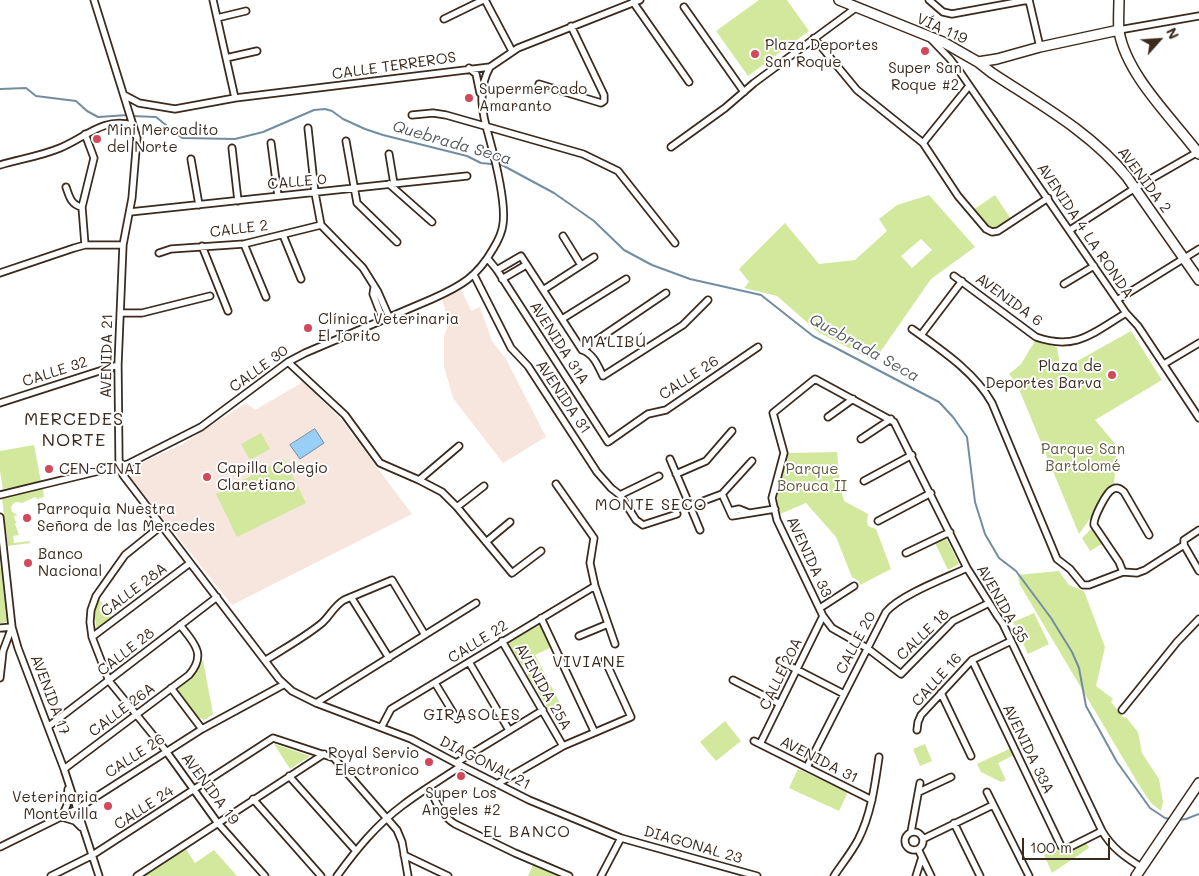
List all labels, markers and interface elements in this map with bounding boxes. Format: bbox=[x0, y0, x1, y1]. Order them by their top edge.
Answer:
street label: VÍA 119 bbox=[914, 10, 970, 48]
north arrow bbox=[1134, 15, 1184, 65]
text: N bbox=[1162, 24, 1184, 42]
place label: Plaza Deportes San Roque bbox=[765, 36, 878, 71]
marker: Super San Roque #2 bbox=[919, 45, 931, 57]
street label: CALLE TERREROS bbox=[331, 48, 457, 84]
marker: Plaza Deportes San Roque bbox=[749, 48, 761, 60]
place label: Super San Roque #2 bbox=[888, 59, 962, 94]
place label: Supermercado Amaranto bbox=[479, 80, 587, 115]
marker: Supermercado Amaranto bbox=[463, 92, 475, 104]
water label: Quebrada Seca bbox=[390, 117, 514, 169]
place label: Mini Mercadito del Norte bbox=[107, 121, 218, 156]
marker: Mini Mercadito del Norte bbox=[91, 133, 103, 145]
street label: AVENIDA 2 bbox=[1113, 143, 1175, 217]
street label: AVENIDA 4 LA RONDA bbox=[1033, 160, 1137, 302]
street label: CALLE 0 bbox=[267, 170, 327, 194]
street label: CALLE 2 bbox=[209, 216, 269, 242]
street label: AVENIDA 6 bbox=[972, 270, 1046, 330]
street label: AVENIDA 31A bbox=[525, 298, 593, 388]
place label: Clínica Veterinaria El Torito bbox=[318, 310, 459, 345]
water label: Quebrada Seca bbox=[806, 310, 922, 386]
street label: AVENIDA 21 bbox=[97, 314, 117, 398]
marker: Clínica Veterinaria El Torito bbox=[302, 322, 314, 334]
district label: MALIBÚ bbox=[580, 332, 648, 352]
street label: CALLE 30 bbox=[226, 342, 292, 396]
street label: CALLE 26 bbox=[656, 352, 722, 404]
street label: CALLE 32 bbox=[20, 353, 90, 391]
street label: AVENIDA 31 bbox=[532, 357, 594, 437]
place label: Plaza de Deportes Barva bbox=[985, 357, 1102, 392]
marker: Plaza de Deportes Barva bbox=[1106, 369, 1118, 381]
district label: MERCEDES NORTE bbox=[23, 408, 125, 450]
park label: Parque San Bartolomé bbox=[1041, 440, 1125, 475]
place label: Capilla Colegio Claretiano bbox=[217, 459, 327, 494]
place label: CEN-CINAI bbox=[59, 460, 141, 478]
park label: Parque Boruca II bbox=[777, 460, 847, 495]
marker: CEN-CINAI bbox=[43, 463, 55, 475]
marker: Capilla Colegio Claretiano bbox=[201, 471, 213, 483]
district label: MONTE SECO bbox=[593, 495, 709, 515]
place label: Parroquia Nuestra Señora de las Mercedes bbox=[37, 500, 215, 535]
marker: Parroquia Nuestra Señora de las Mercedes bbox=[21, 512, 33, 524]
street label: AVENIDA 33 bbox=[782, 514, 836, 600]
place label: Banco Nacional bbox=[38, 545, 102, 580]
marker: Banco Nacional bbox=[22, 557, 34, 569]
street label: CALLE 28A bbox=[97, 559, 171, 621]
street label: AVENIDA 35 bbox=[972, 562, 1032, 646]
street label: CALLE 18 bbox=[893, 606, 953, 664]
street label: CALLE 20 bbox=[832, 609, 880, 677]
street label: CALLE 22 bbox=[445, 617, 511, 667]
street label: CALLE 28 bbox=[94, 624, 158, 680]
street label: CALLE 20A bbox=[756, 635, 806, 713]
street label: AVENIDA 25A bbox=[511, 641, 575, 733]
street label: CALLE 16 bbox=[908, 649, 966, 711]
street label: AVENIDA 17 bbox=[26, 652, 74, 738]
district label: VIVIANE bbox=[551, 652, 627, 672]
street label: CALLE 26A bbox=[85, 679, 159, 741]
street label: AVENIDA 33A bbox=[999, 701, 1057, 797]
district label: GIRASOLES bbox=[422, 705, 522, 725]
street label: CALLE 26 bbox=[102, 730, 168, 782]
street label: DIAGONAL 21 bbox=[437, 732, 533, 794]
street label: AVENIDA 31 bbox=[777, 733, 861, 787]
place label: Royal Servio Electronico bbox=[328, 744, 419, 779]
street label: AVENIDA 19 bbox=[177, 750, 243, 828]
marker: Royal Servio Electronico bbox=[423, 756, 435, 768]
marker: Super Los Angeles #2 bbox=[455, 770, 467, 782]
street label: CALLE 24 bbox=[111, 782, 177, 834]
place label: Super Los Angeles #2 bbox=[421, 784, 501, 819]
place label: Veterinaria Montevilla bbox=[12, 788, 98, 823]
marker: Veterinaria Montevilla bbox=[102, 800, 114, 812]
district label: EL BANCO bbox=[482, 822, 572, 842]
street label: DIAGONAL 23 bbox=[642, 822, 744, 868]
scale bar bbox=[1024, 828, 1112, 860]
text: 100 m bbox=[1030, 837, 1072, 857]

